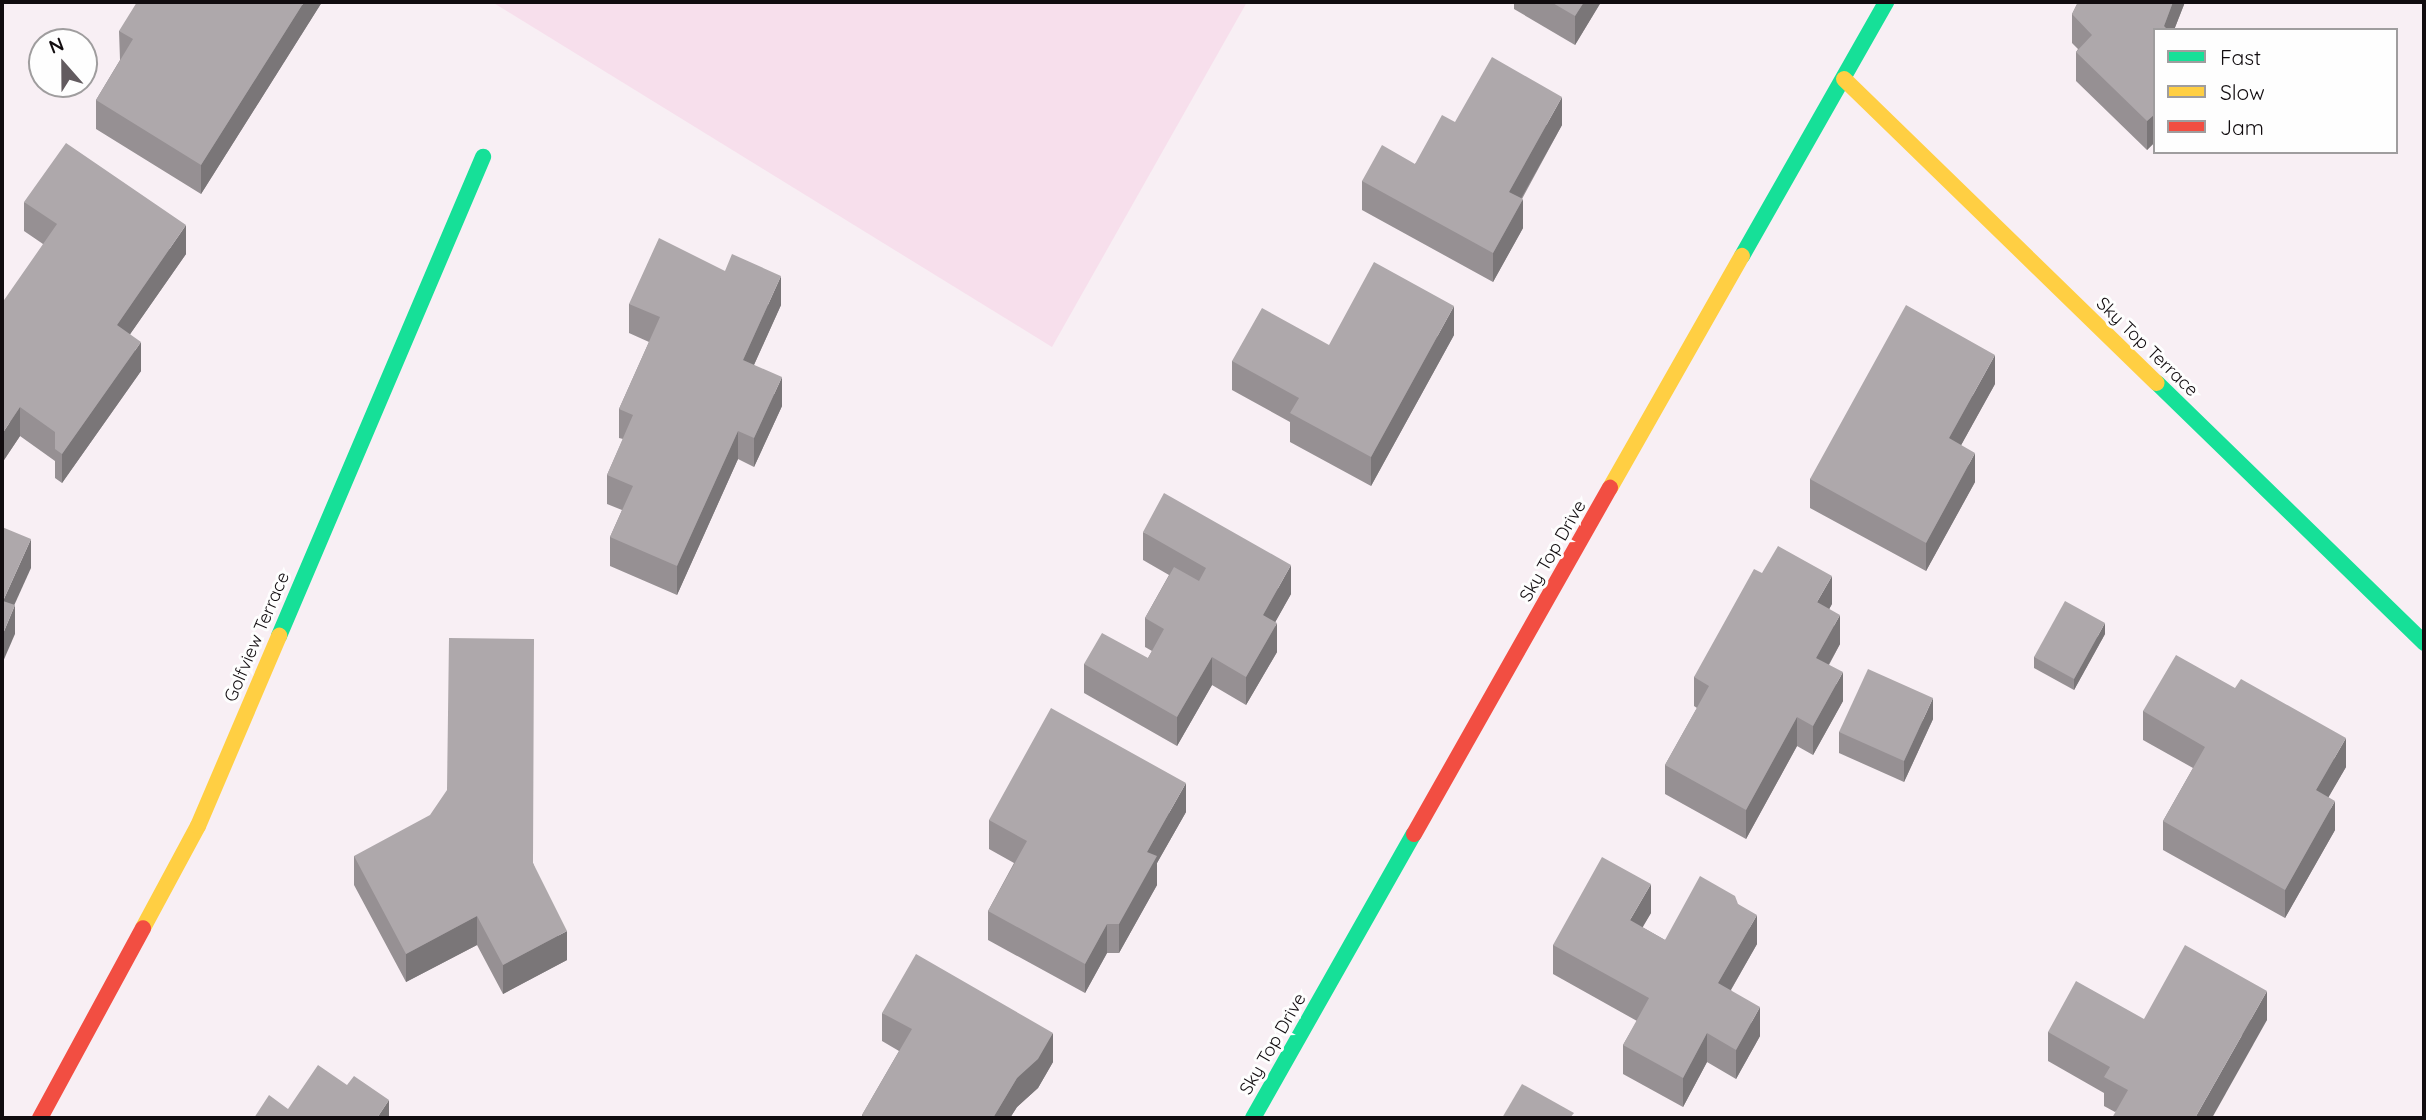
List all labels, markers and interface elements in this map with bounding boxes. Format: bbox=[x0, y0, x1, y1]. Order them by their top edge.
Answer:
north arrow bbox=[28, 28, 98, 98]
legend bbox=[2153, 28, 2398, 154]
text: N bbox=[45, 32, 67, 59]
text: Fast bbox=[2220, 44, 2261, 70]
text: Slow bbox=[2220, 79, 2265, 105]
text: Jam bbox=[2220, 114, 2264, 140]
street label: Sky Top Terrace bbox=[2092, 293, 2202, 401]
street label: Sky Top Drive bbox=[1515, 496, 1591, 606]
street label: Golfview Terrace bbox=[220, 569, 294, 705]
street label: Sky Top Drive bbox=[1235, 989, 1311, 1099]

